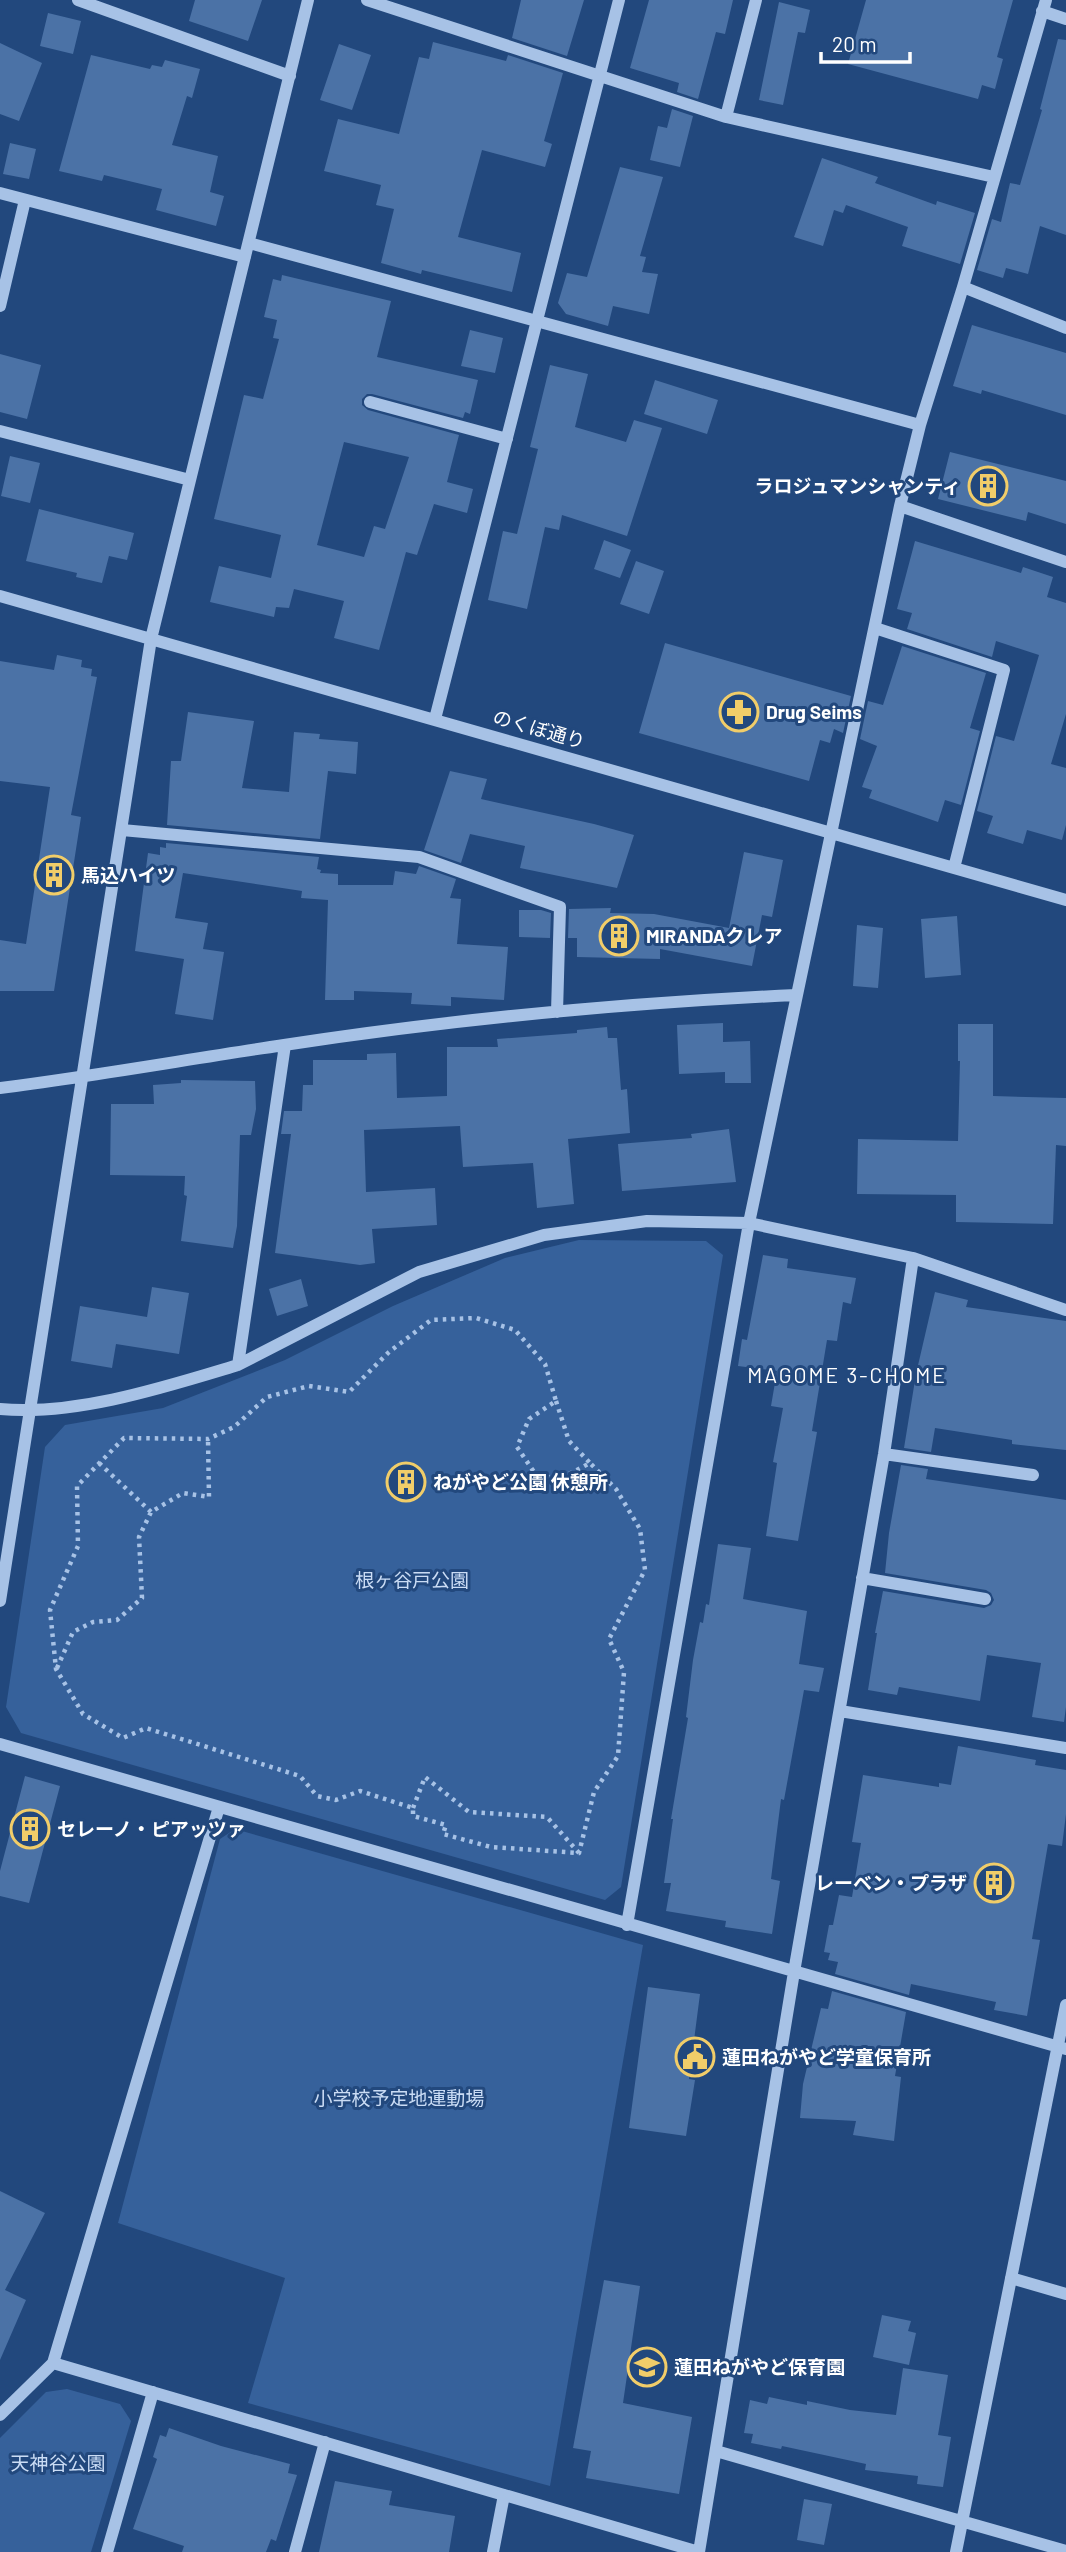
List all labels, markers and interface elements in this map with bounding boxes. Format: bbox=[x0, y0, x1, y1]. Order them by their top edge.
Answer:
scale bar bbox=[821, 21, 910, 65]
text: 20 m bbox=[832, 31, 877, 56]
building icon: ラロジュマンシャンティ bbox=[967, 465, 1009, 507]
place label: ラロジュマンシャンティ bbox=[754, 474, 961, 497]
pharmacy icon: Drug Seims bbox=[718, 691, 760, 733]
place label: Drug Seims bbox=[766, 700, 862, 723]
street label: のくぼ通り bbox=[490, 704, 588, 753]
building icon: 馬込ハイツ bbox=[33, 854, 75, 896]
place label: 馬込ハイツ bbox=[81, 863, 176, 886]
building icon: MIRANDAクレア bbox=[598, 915, 640, 957]
place label: MIRANDAクレア bbox=[646, 924, 783, 947]
district label: MAGOME 3-CHOME bbox=[747, 1362, 947, 1387]
building icon: ねがやど公園 休憩所 bbox=[385, 1461, 427, 1503]
place label: ねがやど公園 休憩所 bbox=[433, 1470, 608, 1493]
park label: 根ヶ谷戸公園 bbox=[355, 1568, 469, 1591]
building icon: セレーノ・ピアッツァ bbox=[9, 1808, 51, 1850]
place label: セレーノ・ピアッツァ bbox=[57, 1817, 246, 1840]
building icon: レーベン・プラザ bbox=[973, 1862, 1015, 1904]
place label: レーベン・プラザ bbox=[815, 1871, 967, 1894]
public building icon: 蓮田ねがやど学童保育所 bbox=[674, 2036, 716, 2078]
place label: 蓮田ねがやど学童保育所 bbox=[722, 2045, 931, 2068]
park label: 小学校予定地運動場 bbox=[313, 2086, 485, 2109]
school or university icon: 蓮田ねがやど保育園 bbox=[626, 2346, 668, 2388]
place label: 蓮田ねがやど保育園 bbox=[674, 2355, 845, 2378]
park label: 天神谷公園 bbox=[10, 2451, 106, 2474]

